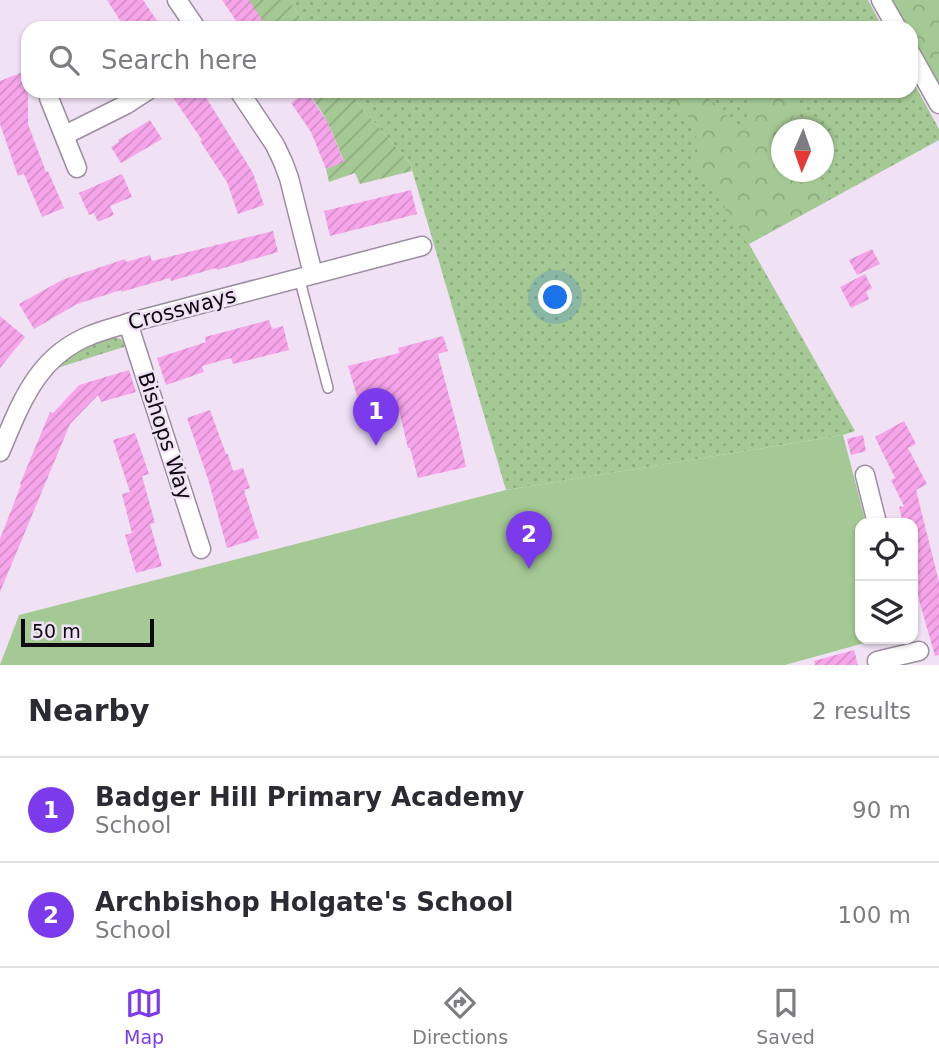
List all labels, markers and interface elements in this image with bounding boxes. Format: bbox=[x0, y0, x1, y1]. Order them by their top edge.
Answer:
search box bbox=[21, 21, 918, 98]
icon: search bbox=[45, 41, 83, 79]
text: Search here bbox=[101, 45, 257, 75]
north arrow bbox=[771, 119, 834, 182]
your location bbox=[538, 280, 572, 314]
street label: Crossways bbox=[125, 283, 239, 335]
street label: Bishops Way bbox=[133, 369, 197, 503]
pin: 1 bbox=[353, 388, 399, 446]
pin: 2 bbox=[506, 511, 552, 569]
map controls bbox=[855, 518, 918, 644]
button: locate bbox=[855, 518, 918, 581]
button: layers bbox=[855, 581, 918, 644]
scale bar bbox=[21, 616, 154, 648]
text: 50 m bbox=[32, 620, 81, 642]
text: Nearby bbox=[28, 693, 150, 728]
text: 2 results bbox=[812, 698, 911, 724]
text: Badger Hill Primary Academy bbox=[95, 782, 524, 812]
text: 1 bbox=[43, 797, 59, 823]
text: 90 m bbox=[852, 797, 911, 823]
text: School bbox=[95, 812, 171, 838]
text: Archbishop Holgate's School bbox=[95, 887, 513, 917]
text: 2 bbox=[43, 902, 59, 928]
text: 100 m bbox=[837, 902, 911, 928]
text: School bbox=[95, 917, 171, 943]
tab: Map bbox=[124, 984, 164, 1048]
tab: Directions bbox=[412, 984, 508, 1048]
tab: Saved bbox=[756, 984, 815, 1048]

